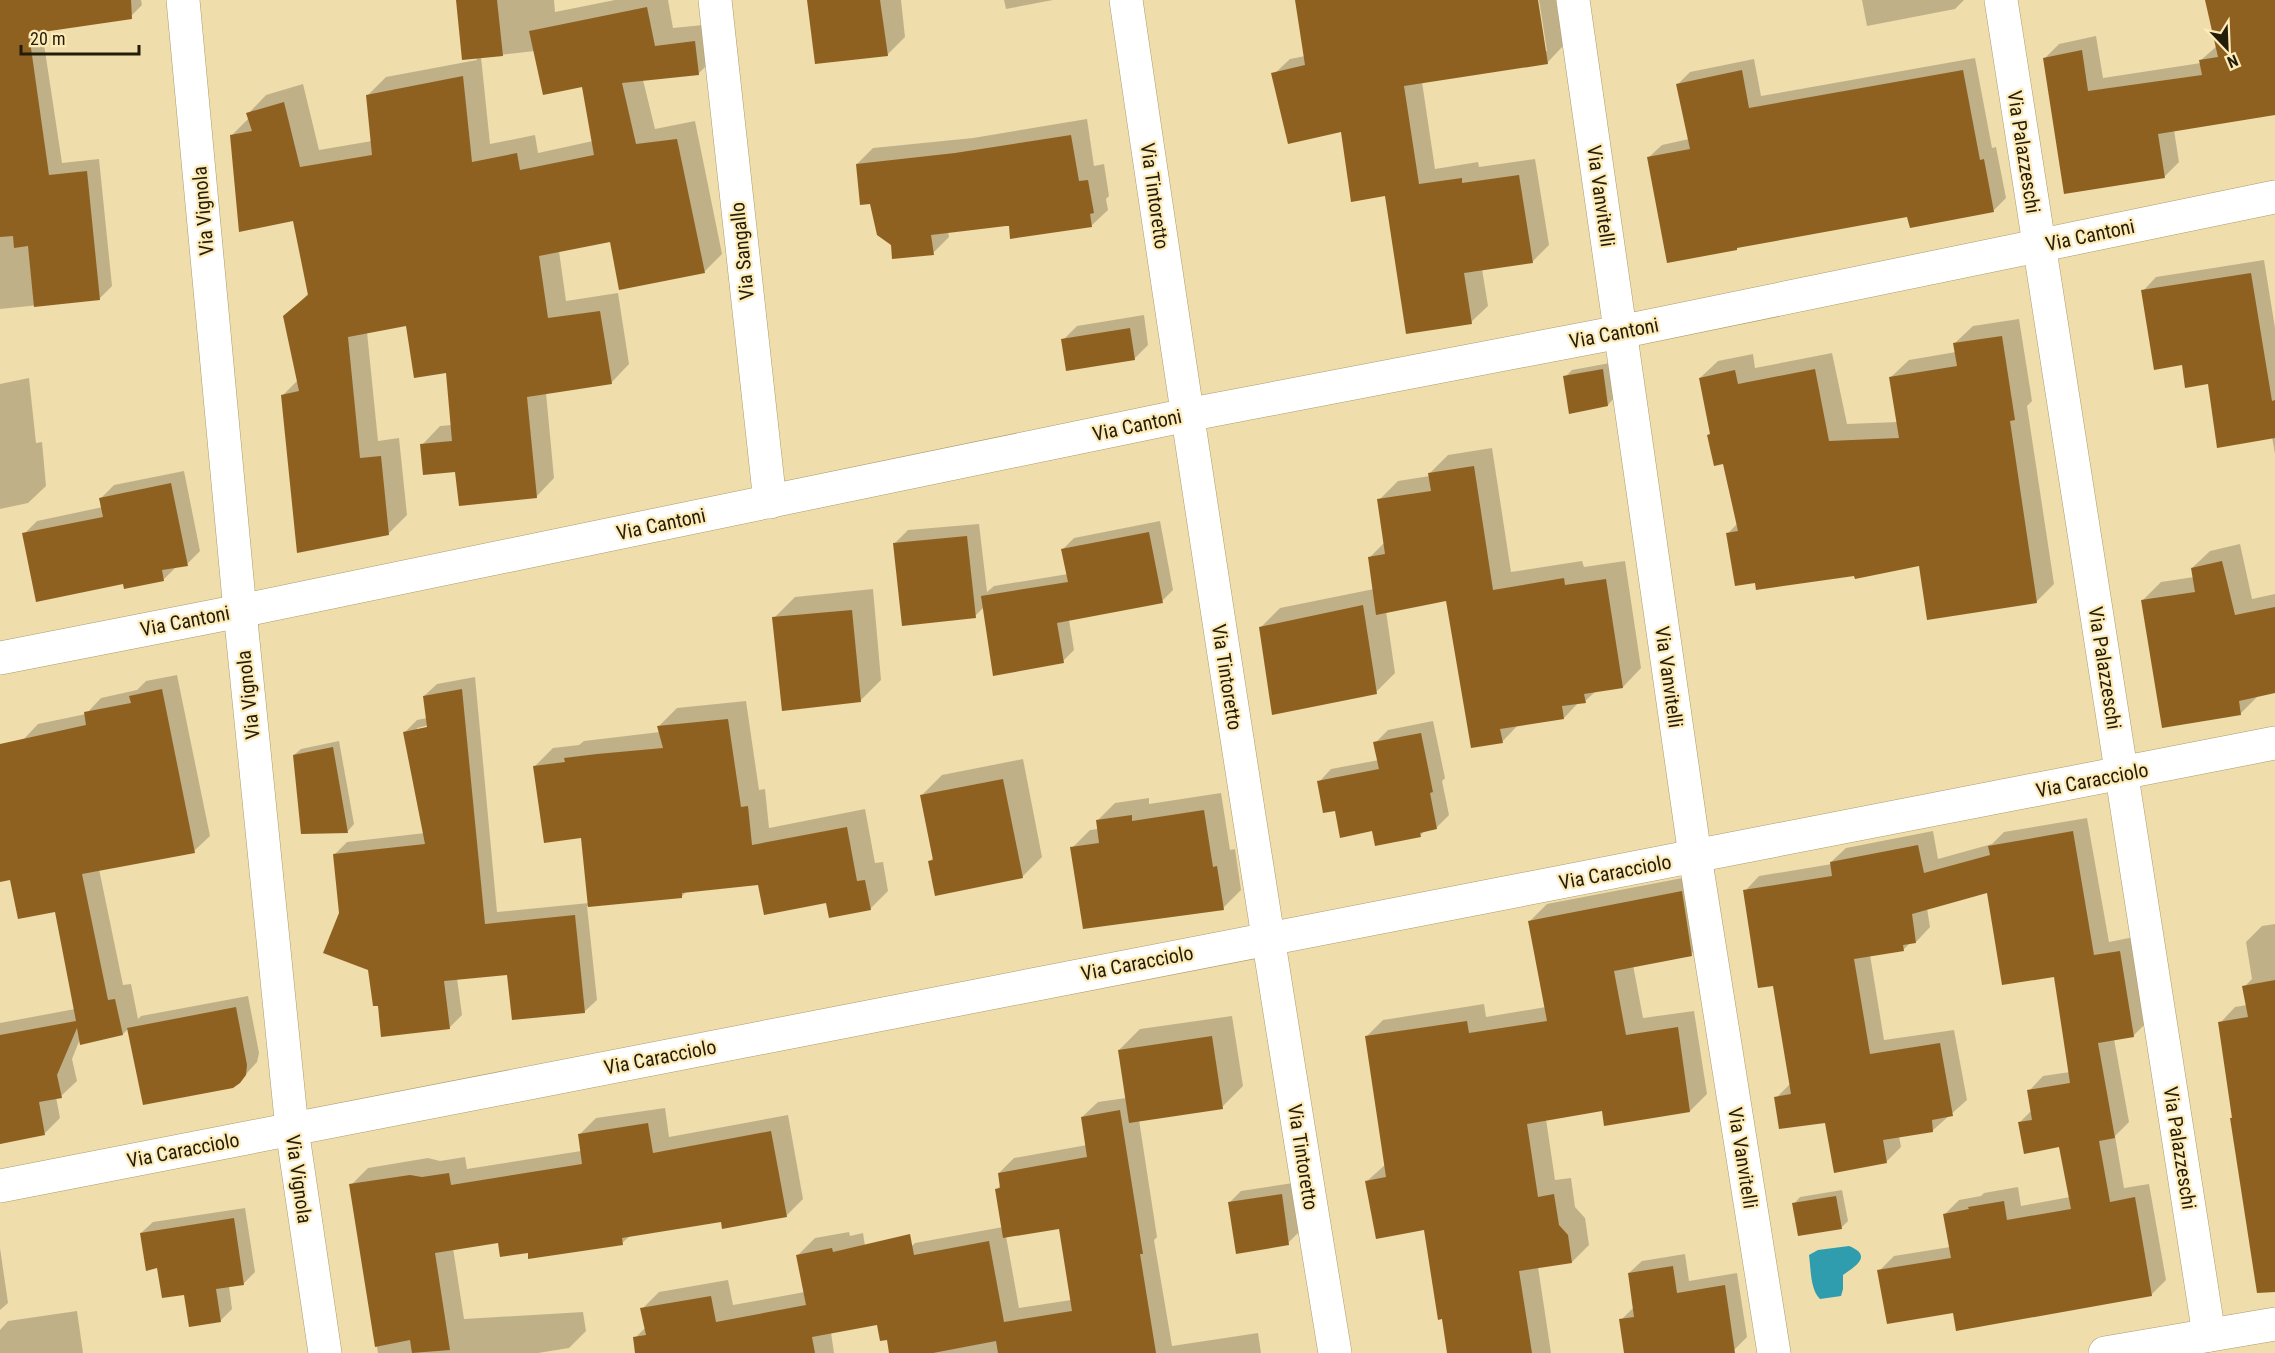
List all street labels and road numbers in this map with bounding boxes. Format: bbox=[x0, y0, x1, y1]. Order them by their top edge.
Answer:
street label: Via Palazzeschi bbox=[2002, 89, 2046, 215]
street label: Via Tintoretto bbox=[1136, 141, 1174, 251]
street label: Via Vanvitelli bbox=[1582, 144, 1620, 248]
street label: Via Vignola bbox=[187, 165, 219, 257]
street label: Via Sangallo bbox=[725, 201, 759, 301]
street label: Via Cantoni bbox=[2043, 214, 2137, 256]
street label: Via Cantoni bbox=[1567, 313, 1661, 353]
street label: Via Cantoni bbox=[1090, 404, 1184, 446]
street label: Via Cantoni bbox=[614, 503, 708, 545]
street label: Via Cantoni bbox=[138, 601, 232, 641]
street label: Via Palazzeschi bbox=[2083, 605, 2127, 731]
street label: Via Tintoretto bbox=[1207, 622, 1247, 732]
street label: Via Vanvitelli bbox=[1650, 625, 1688, 729]
street label: Via Vignola bbox=[231, 649, 265, 741]
street label: Via Caracciolo bbox=[2034, 757, 2150, 803]
street label: Via Caracciolo bbox=[1557, 849, 1673, 895]
street label: Via Caracciolo bbox=[1079, 940, 1195, 986]
street label: Via Caracciolo bbox=[602, 1034, 718, 1080]
street label: Via Palazzeschi bbox=[2158, 1085, 2202, 1211]
street label: Via Tintoretto bbox=[1283, 1102, 1323, 1212]
street label: Via Vanvitelli bbox=[1723, 1106, 1763, 1210]
street label: Via Caracciolo bbox=[125, 1127, 241, 1173]
street label: Via Vignola bbox=[281, 1133, 317, 1225]

